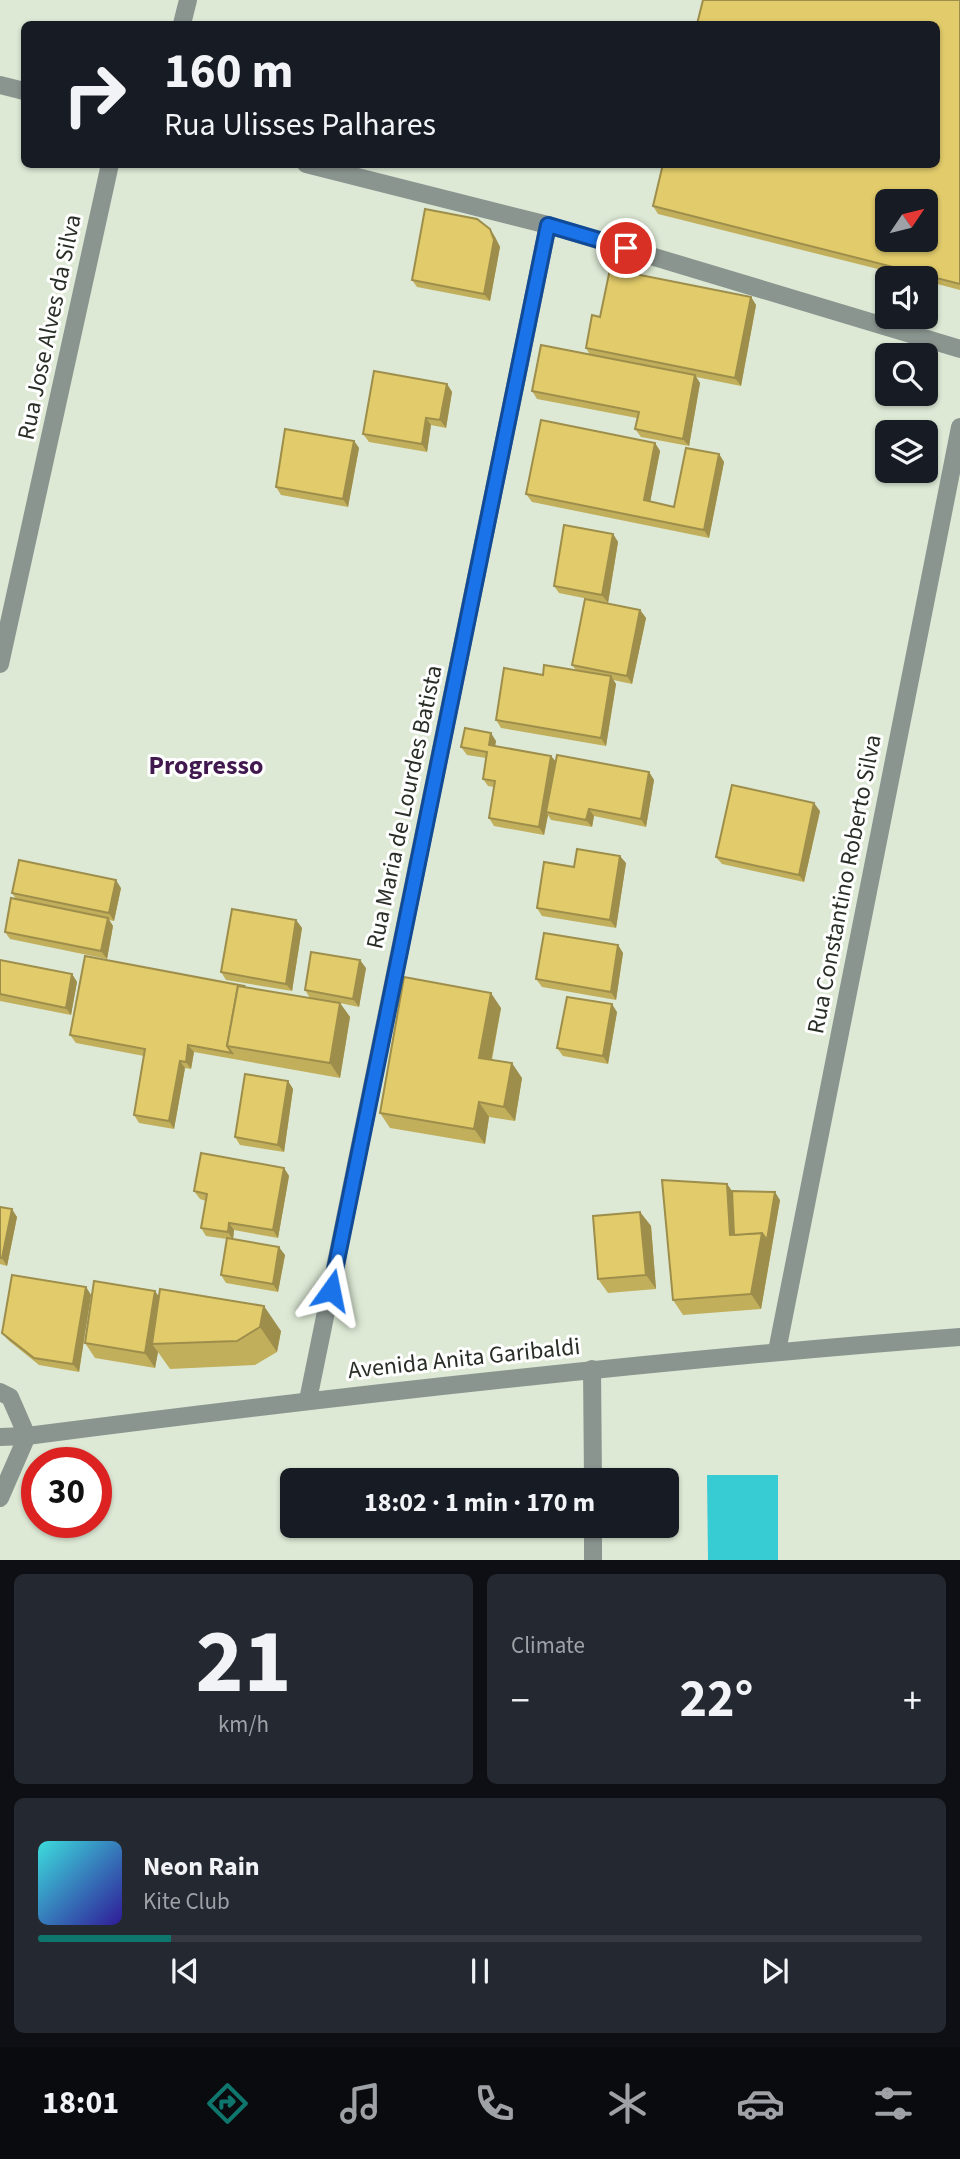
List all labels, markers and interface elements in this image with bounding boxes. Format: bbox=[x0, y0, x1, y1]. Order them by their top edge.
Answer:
text: 160 m bbox=[164, 37, 293, 107]
icon: right bbox=[49, 49, 140, 140]
text: Rua Ulisses Palhares bbox=[164, 102, 436, 148]
north arrow bbox=[875, 189, 938, 252]
map controls bbox=[875, 189, 938, 483]
street label: Rua Jose Alves da Silva bbox=[8, 211, 90, 443]
pin bbox=[596, 218, 656, 278]
icon: arrive bbox=[607, 229, 645, 267]
button: sound bbox=[875, 266, 938, 329]
button: search bbox=[875, 343, 938, 406]
button: layers bbox=[875, 420, 938, 483]
street label: Rua Maria de Lourdes Batista bbox=[357, 662, 452, 952]
street label: Rua Constantino Roberto Silva bbox=[798, 732, 891, 1037]
district label: Progresso bbox=[149, 747, 263, 784]
position arrow bbox=[294, 1253, 368, 1327]
street label: Avenida Anita Garibaldi bbox=[346, 1329, 582, 1388]
speed limit sign: 30 bbox=[21, 1447, 112, 1538]
text: 18:02 · 1 min · 170 m bbox=[364, 1484, 595, 1521]
text: 21 bbox=[195, 1598, 292, 1727]
text: Climate bbox=[511, 1629, 585, 1662]
text: 22° bbox=[680, 1663, 753, 1737]
text: − bbox=[511, 1674, 530, 1728]
text: + bbox=[903, 1674, 922, 1728]
text: km/h bbox=[218, 1708, 269, 1741]
text: Neon Rain bbox=[143, 1848, 260, 1885]
text: Kite Club bbox=[143, 1885, 230, 1918]
icon: previous bbox=[166, 1952, 204, 1990]
icon: pause bbox=[461, 1952, 499, 1990]
icon: next bbox=[756, 1952, 794, 1990]
icon: directions bbox=[203, 2079, 252, 2128]
icon: music bbox=[336, 2079, 385, 2128]
icon: phone bbox=[470, 2079, 519, 2128]
icon: climate bbox=[603, 2079, 652, 2128]
icon: car bbox=[736, 2079, 785, 2128]
icon: filters bbox=[869, 2079, 918, 2128]
text: 18:01 bbox=[42, 2080, 119, 2126]

